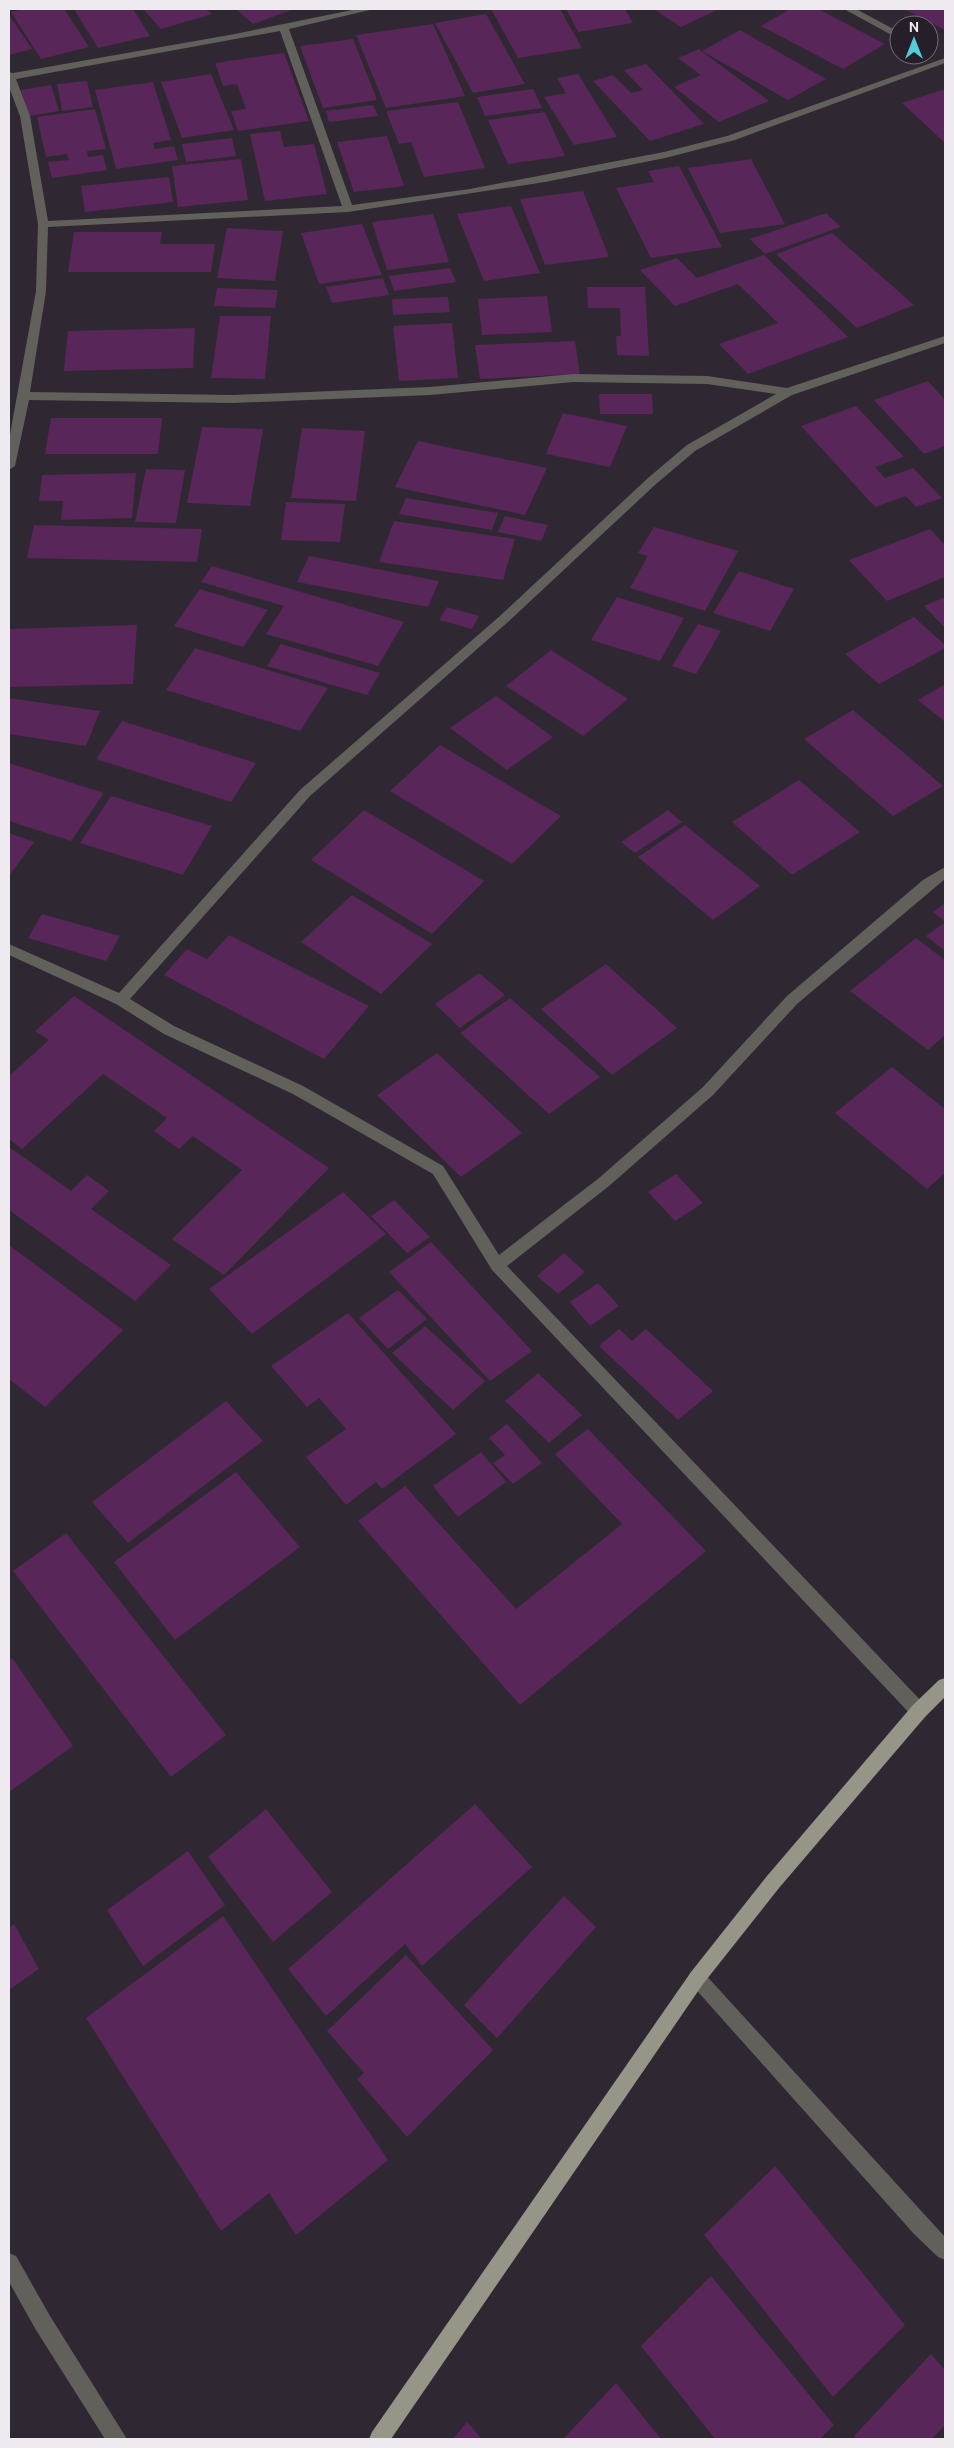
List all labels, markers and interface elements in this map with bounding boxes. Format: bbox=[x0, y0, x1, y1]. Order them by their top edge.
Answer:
north arrow bbox=[889, 15, 939, 65]
text: N bbox=[909, 19, 919, 35]

